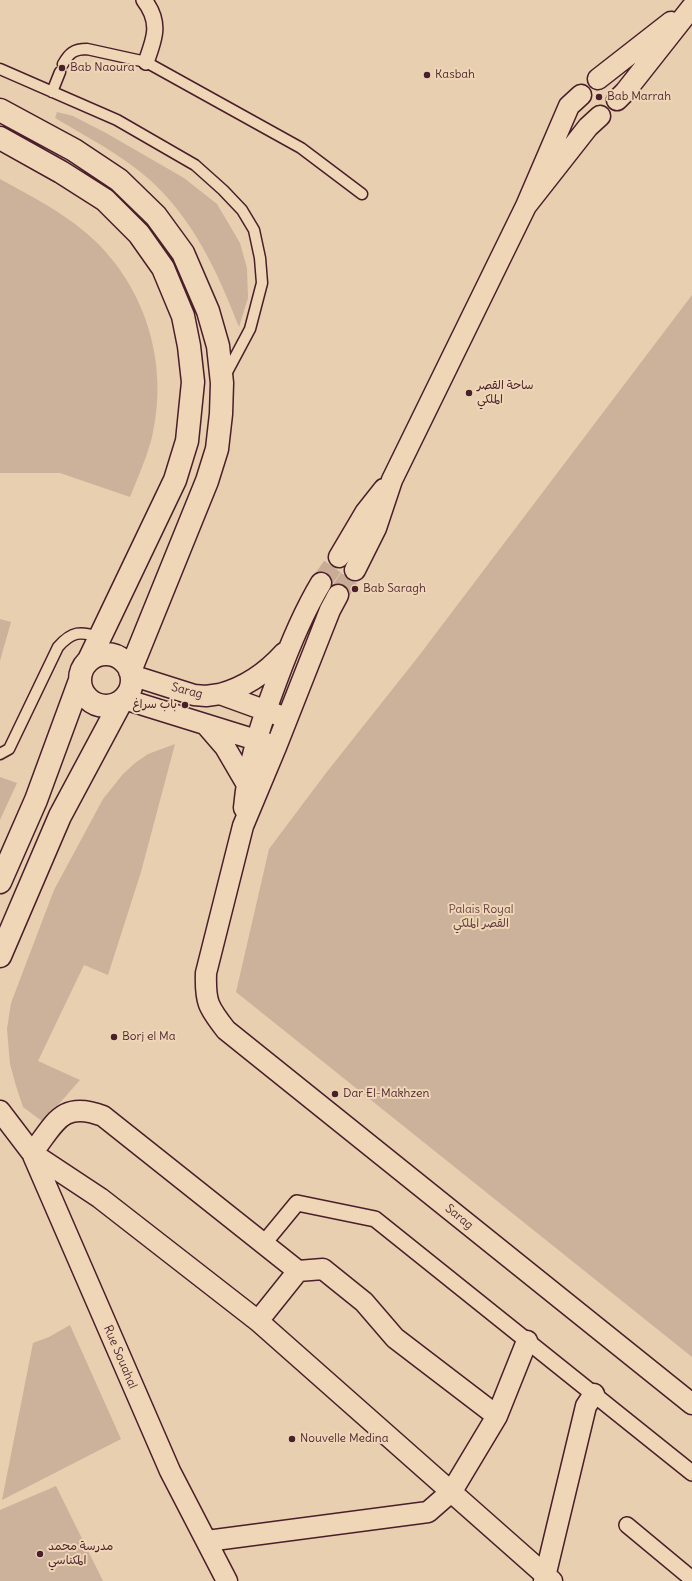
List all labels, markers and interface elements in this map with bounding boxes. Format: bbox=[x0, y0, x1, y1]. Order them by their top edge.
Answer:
place label: Bab Naoura bbox=[70, 61, 135, 75]
marker: Bab Naoura bbox=[57, 63, 67, 73]
place label: Kasbah bbox=[435, 68, 475, 82]
marker: Kasbah bbox=[422, 70, 432, 80]
place label: Bab Marrah bbox=[607, 90, 671, 104]
marker: Bab Marrah bbox=[594, 92, 604, 102]
place label: ساحة القصر الملكي bbox=[477, 379, 533, 407]
marker: ساحة القصر الملكي bbox=[464, 388, 474, 398]
place label: Bab Saragh bbox=[363, 582, 426, 596]
marker: Bab Saragh bbox=[350, 584, 360, 594]
street label: Sarag bbox=[170, 680, 204, 702]
place label: باب سراغ bbox=[132, 698, 177, 712]
marker: باب سراغ bbox=[180, 700, 190, 710]
park label: Palais Royal القصر الملكي bbox=[449, 903, 513, 931]
place label: Borj el Ma bbox=[122, 1030, 176, 1044]
marker: Borj el Ma bbox=[109, 1032, 119, 1042]
place label: Dar El-Makhzen bbox=[343, 1087, 429, 1101]
marker: Dar El-Makhzen bbox=[330, 1089, 340, 1099]
street label: Sarag bbox=[442, 1201, 476, 1233]
street label: Rue Souahal bbox=[100, 1323, 140, 1391]
place label: Nouvelle Medina bbox=[300, 1432, 389, 1446]
marker: Nouvelle Medina bbox=[287, 1434, 297, 1444]
place label: مدرسة محمد المكناسي bbox=[48, 1540, 113, 1568]
marker: مدرسة محمد المكناسي bbox=[35, 1549, 45, 1559]

